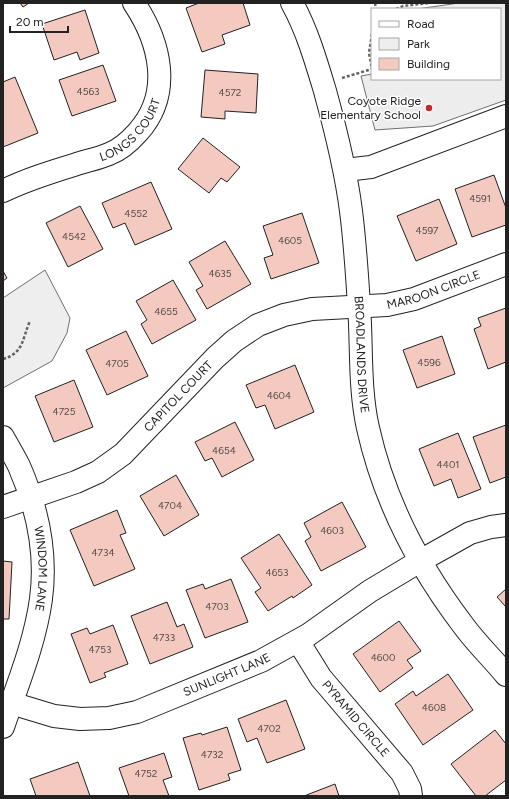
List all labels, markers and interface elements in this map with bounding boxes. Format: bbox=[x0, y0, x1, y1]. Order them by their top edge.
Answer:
scale bar bbox=[10, 8, 68, 34]
legend bbox=[371, 8, 501, 80]
text: 20 m bbox=[16, 15, 44, 29]
text: Road bbox=[407, 17, 435, 31]
text: Park bbox=[407, 37, 430, 51]
text: Building bbox=[407, 57, 450, 71]
house number: 4563 bbox=[76, 85, 100, 98]
house number: 4572 bbox=[219, 86, 241, 99]
place label: Coyote Ridge Elementary School bbox=[320, 94, 421, 122]
street label: LONGS COURT bbox=[98, 96, 163, 164]
marker: Coyote Ridge Elementary School bbox=[424, 103, 434, 113]
house number: 4591 bbox=[469, 192, 491, 205]
house number: 4552 bbox=[124, 207, 148, 220]
house number: 4597 bbox=[416, 224, 439, 237]
house number: 4542 bbox=[62, 230, 86, 243]
house number: 4605 bbox=[278, 234, 302, 247]
house number: 4635 bbox=[208, 267, 232, 280]
street label: MAROON CIRCLE bbox=[385, 267, 482, 312]
street label: BROADLANDS DRIVE bbox=[351, 296, 372, 414]
house number: 4655 bbox=[154, 305, 178, 318]
house number: 4596 bbox=[417, 356, 441, 369]
house number: 4705 bbox=[105, 357, 129, 370]
street label: CAPITOL COURT bbox=[141, 358, 216, 435]
house number: 4604 bbox=[267, 389, 291, 402]
house number: 4725 bbox=[53, 405, 76, 418]
house number: 4654 bbox=[212, 444, 236, 457]
house number: 4401 bbox=[437, 458, 459, 471]
house number: 4704 bbox=[158, 499, 182, 512]
house number: 4603 bbox=[320, 524, 344, 537]
street label: WINDOM LANE bbox=[31, 525, 50, 612]
house number: 4734 bbox=[91, 546, 115, 559]
house number: 4653 bbox=[265, 566, 289, 579]
house number: 4703 bbox=[205, 600, 229, 613]
house number: 4733 bbox=[153, 631, 175, 644]
house number: 4753 bbox=[89, 643, 111, 656]
street label: SUNLIGHT LANE bbox=[181, 650, 273, 699]
house number: 4600 bbox=[371, 651, 395, 664]
street label: PYRAMID CIRCLE bbox=[319, 678, 392, 760]
house number: 4608 bbox=[422, 701, 446, 714]
house number: 4702 bbox=[257, 722, 281, 735]
house number: 4732 bbox=[201, 748, 223, 761]
house number: 4752 bbox=[135, 767, 157, 780]

